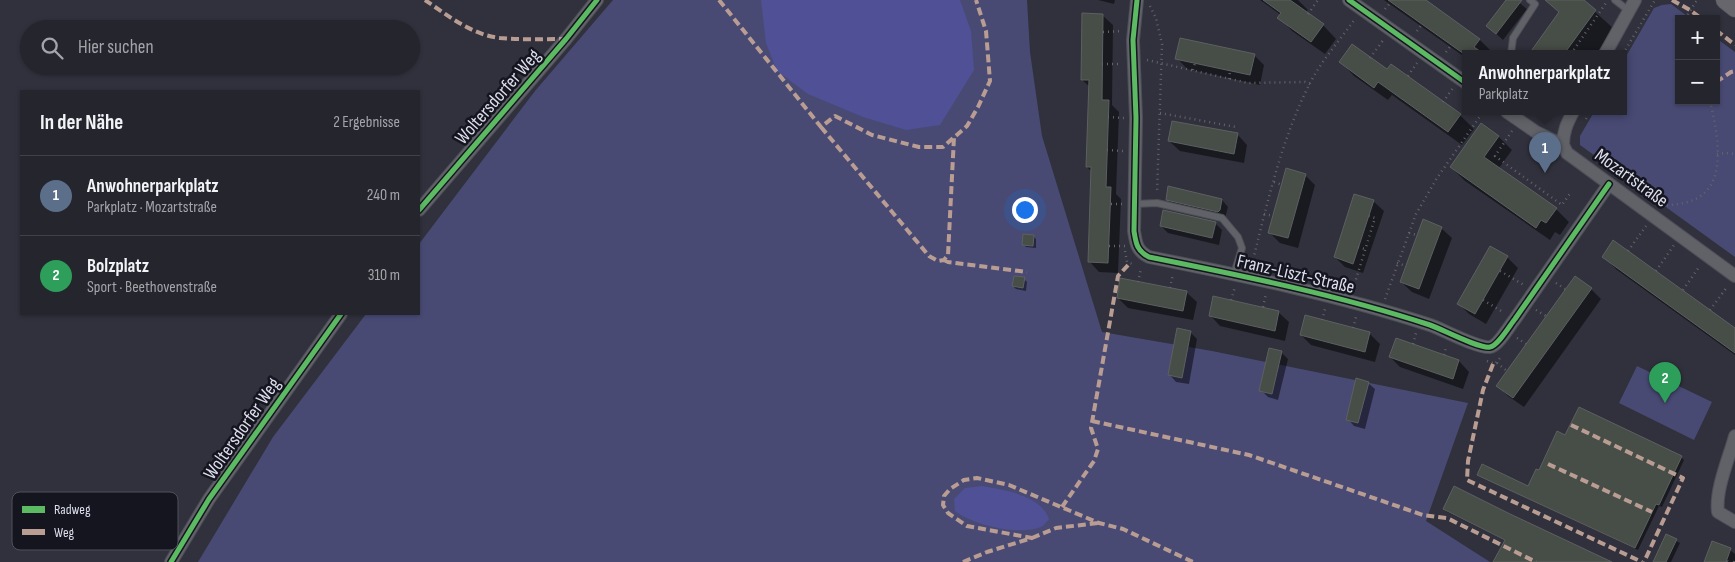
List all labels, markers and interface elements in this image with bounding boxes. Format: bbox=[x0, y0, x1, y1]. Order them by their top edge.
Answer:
map controls bbox=[1675, 15, 1720, 105]
button: + bbox=[1675, 15, 1720, 60]
search box bbox=[20, 20, 420, 75]
icon: search bbox=[38, 34, 66, 62]
text: Hier suchen bbox=[78, 36, 154, 59]
street label: Woltersdorfer Weg bbox=[451, 44, 546, 149]
popup bbox=[1462, 50, 1627, 115]
button: − bbox=[1675, 60, 1720, 105]
text: Anwohnerparkplatz bbox=[1479, 62, 1610, 85]
text: Parkplatz bbox=[1479, 85, 1529, 104]
text: In der Nähe bbox=[40, 110, 123, 135]
text: 2 Ergebnisse bbox=[333, 113, 400, 132]
pin: 1 bbox=[1529, 132, 1561, 173]
street label: Mozartstraße bbox=[1590, 144, 1672, 213]
text: Anwohnerparkplatz bbox=[87, 175, 219, 198]
text: 1 bbox=[53, 186, 59, 205]
text: 240 m bbox=[367, 186, 400, 205]
your location bbox=[1012, 197, 1038, 223]
text: Parkplatz · Mozartstraße bbox=[87, 198, 217, 217]
street label: Franz-Liszt-Straße bbox=[1235, 250, 1357, 299]
text: Bolzplatz bbox=[87, 255, 149, 278]
text: 2 bbox=[52, 266, 60, 285]
text: 310 m bbox=[368, 266, 400, 285]
text: Sport · Beethovenstraße bbox=[87, 278, 217, 297]
pin: 2 bbox=[1649, 362, 1681, 403]
street label: Woltersdorfer Weg bbox=[199, 373, 286, 484]
legend bbox=[12, 492, 178, 550]
text: Radweg bbox=[54, 501, 91, 518]
text: Weg bbox=[54, 524, 75, 541]

